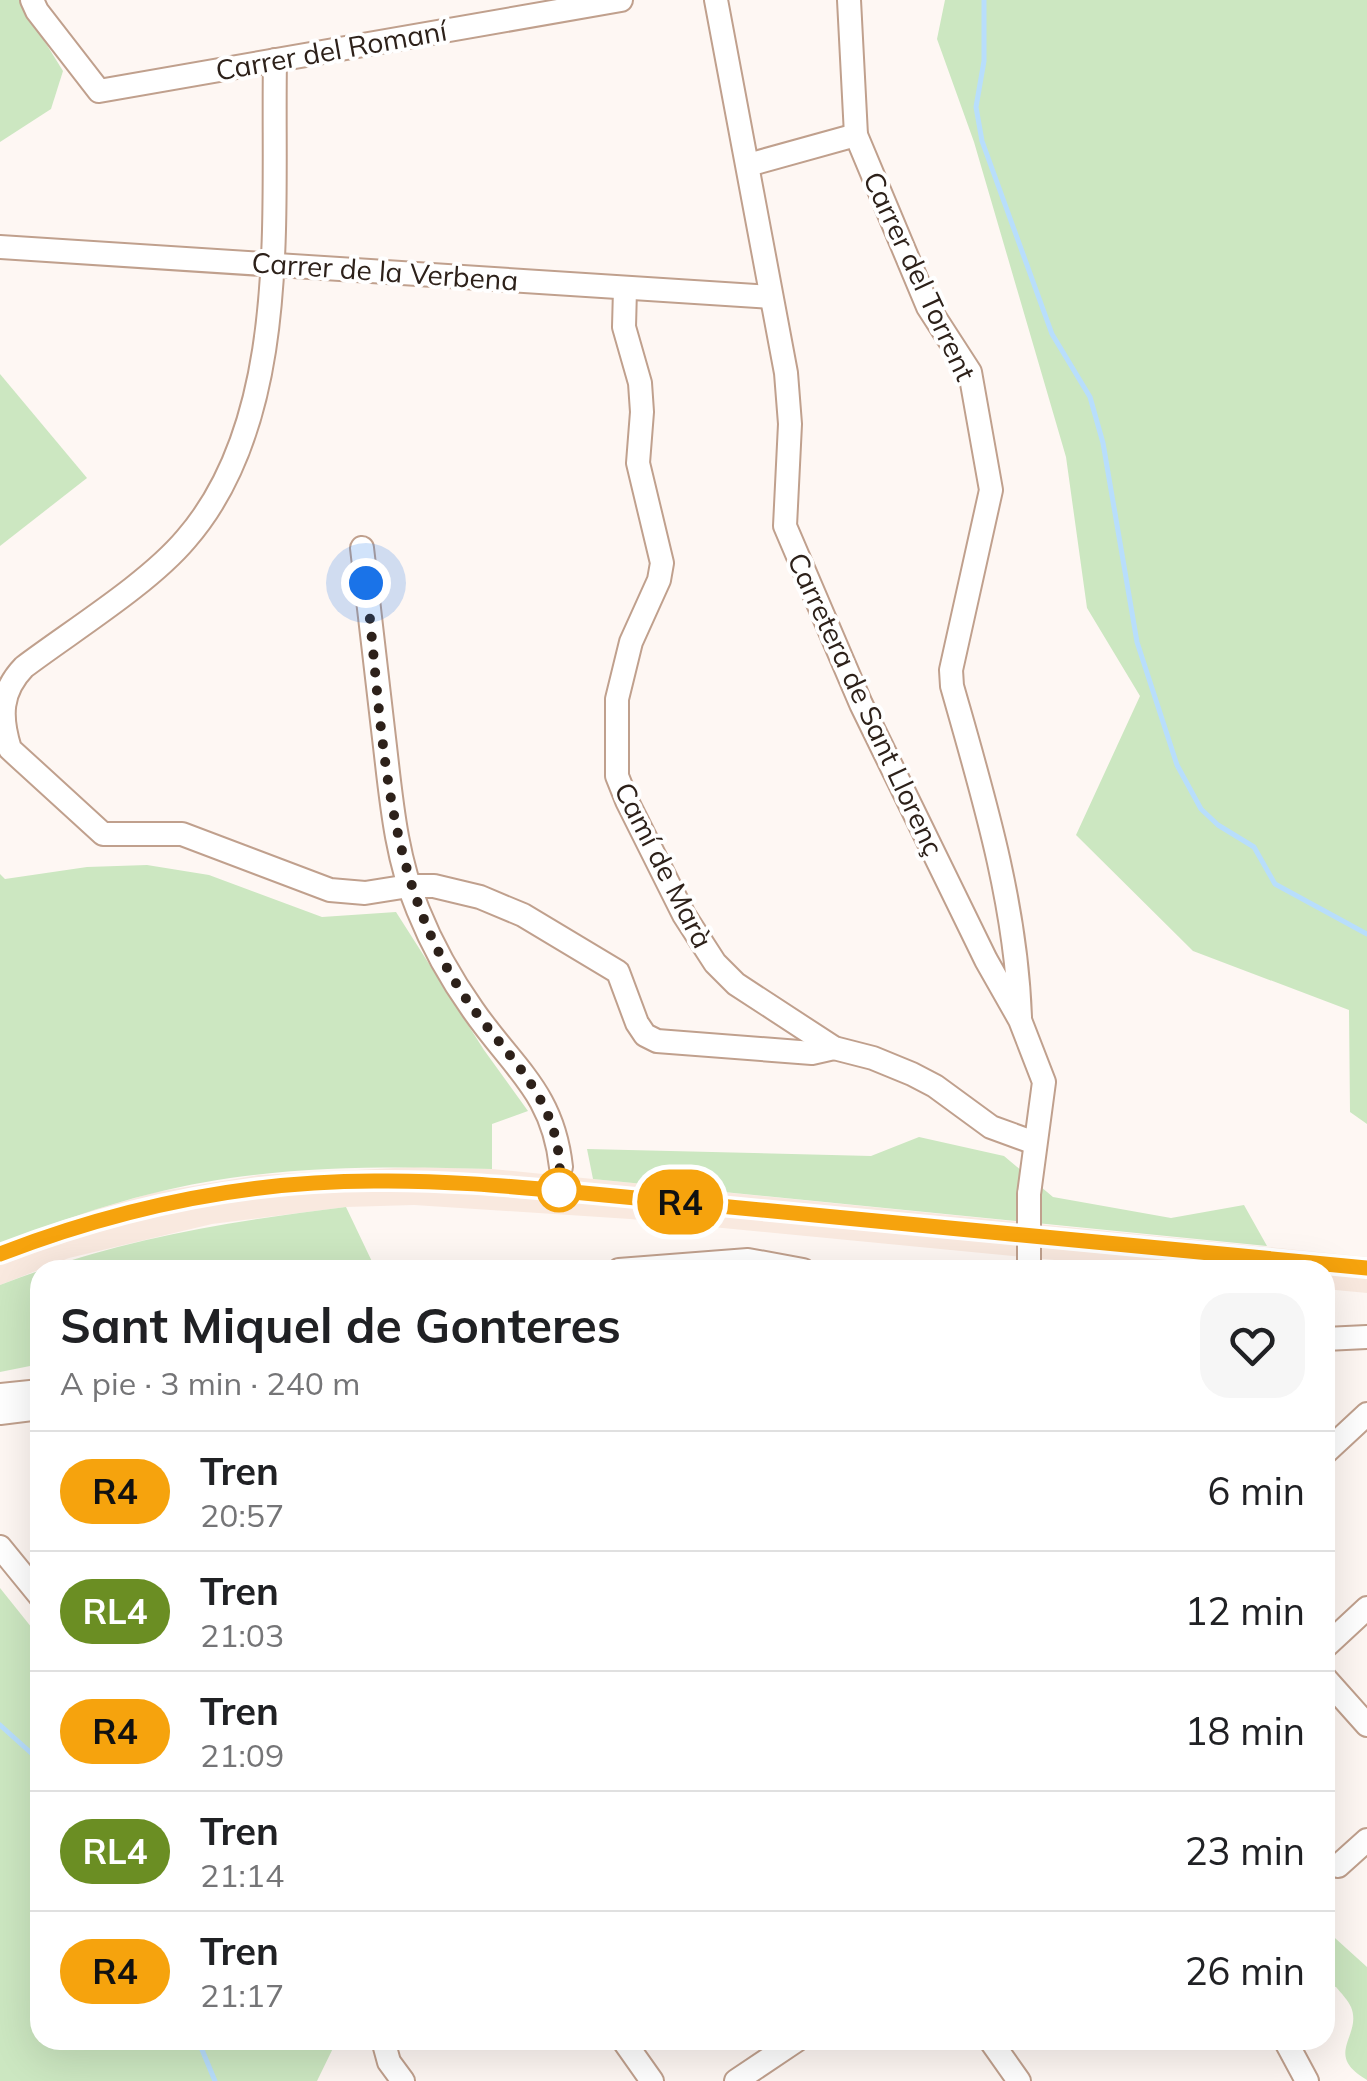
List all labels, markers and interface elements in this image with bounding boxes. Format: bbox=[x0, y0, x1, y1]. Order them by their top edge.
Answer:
street label: Carrer del Romaní bbox=[213, 12, 450, 88]
street label: Carrer del Torrent bbox=[856, 166, 984, 386]
street label: Carrer de la Verbena bbox=[251, 244, 519, 298]
street label: Carretera de Sant Llorenç bbox=[780, 547, 952, 861]
your location bbox=[341, 558, 391, 608]
street label: Camí de Marà bbox=[607, 776, 721, 954]
unlabelled marker bbox=[538, 1169, 580, 1211]
line badge: R4 bbox=[635, 1170, 725, 1234]
text: R4 bbox=[657, 1180, 703, 1224]
button: heart bbox=[1200, 1293, 1305, 1398]
text: Sant Miquel de Gonteres bbox=[60, 1295, 621, 1355]
text: A pie · 3 min · 240 m bbox=[60, 1363, 360, 1403]
text: Tren bbox=[200, 1447, 279, 1495]
text: 6 min bbox=[1208, 1467, 1305, 1515]
text: R4 bbox=[92, 1469, 138, 1513]
text: 20:57 bbox=[200, 1495, 284, 1535]
text: Tren bbox=[200, 1567, 279, 1615]
text: 12 min bbox=[1185, 1587, 1305, 1635]
text: RL4 bbox=[82, 1589, 148, 1633]
text: 21:03 bbox=[200, 1615, 284, 1655]
text: Tren bbox=[200, 1687, 279, 1735]
text: 18 min bbox=[1185, 1707, 1305, 1755]
text: R4 bbox=[92, 1709, 138, 1753]
text: 21:09 bbox=[200, 1735, 284, 1775]
text: Tren bbox=[200, 1807, 279, 1855]
text: 23 min bbox=[1185, 1827, 1305, 1875]
text: RL4 bbox=[82, 1829, 148, 1873]
text: 21:14 bbox=[200, 1855, 284, 1895]
text: Tren bbox=[200, 1927, 279, 1975]
text: 26 min bbox=[1185, 1947, 1305, 1995]
text: R4 bbox=[92, 1949, 138, 1993]
text: 21:17 bbox=[200, 1975, 284, 2015]

